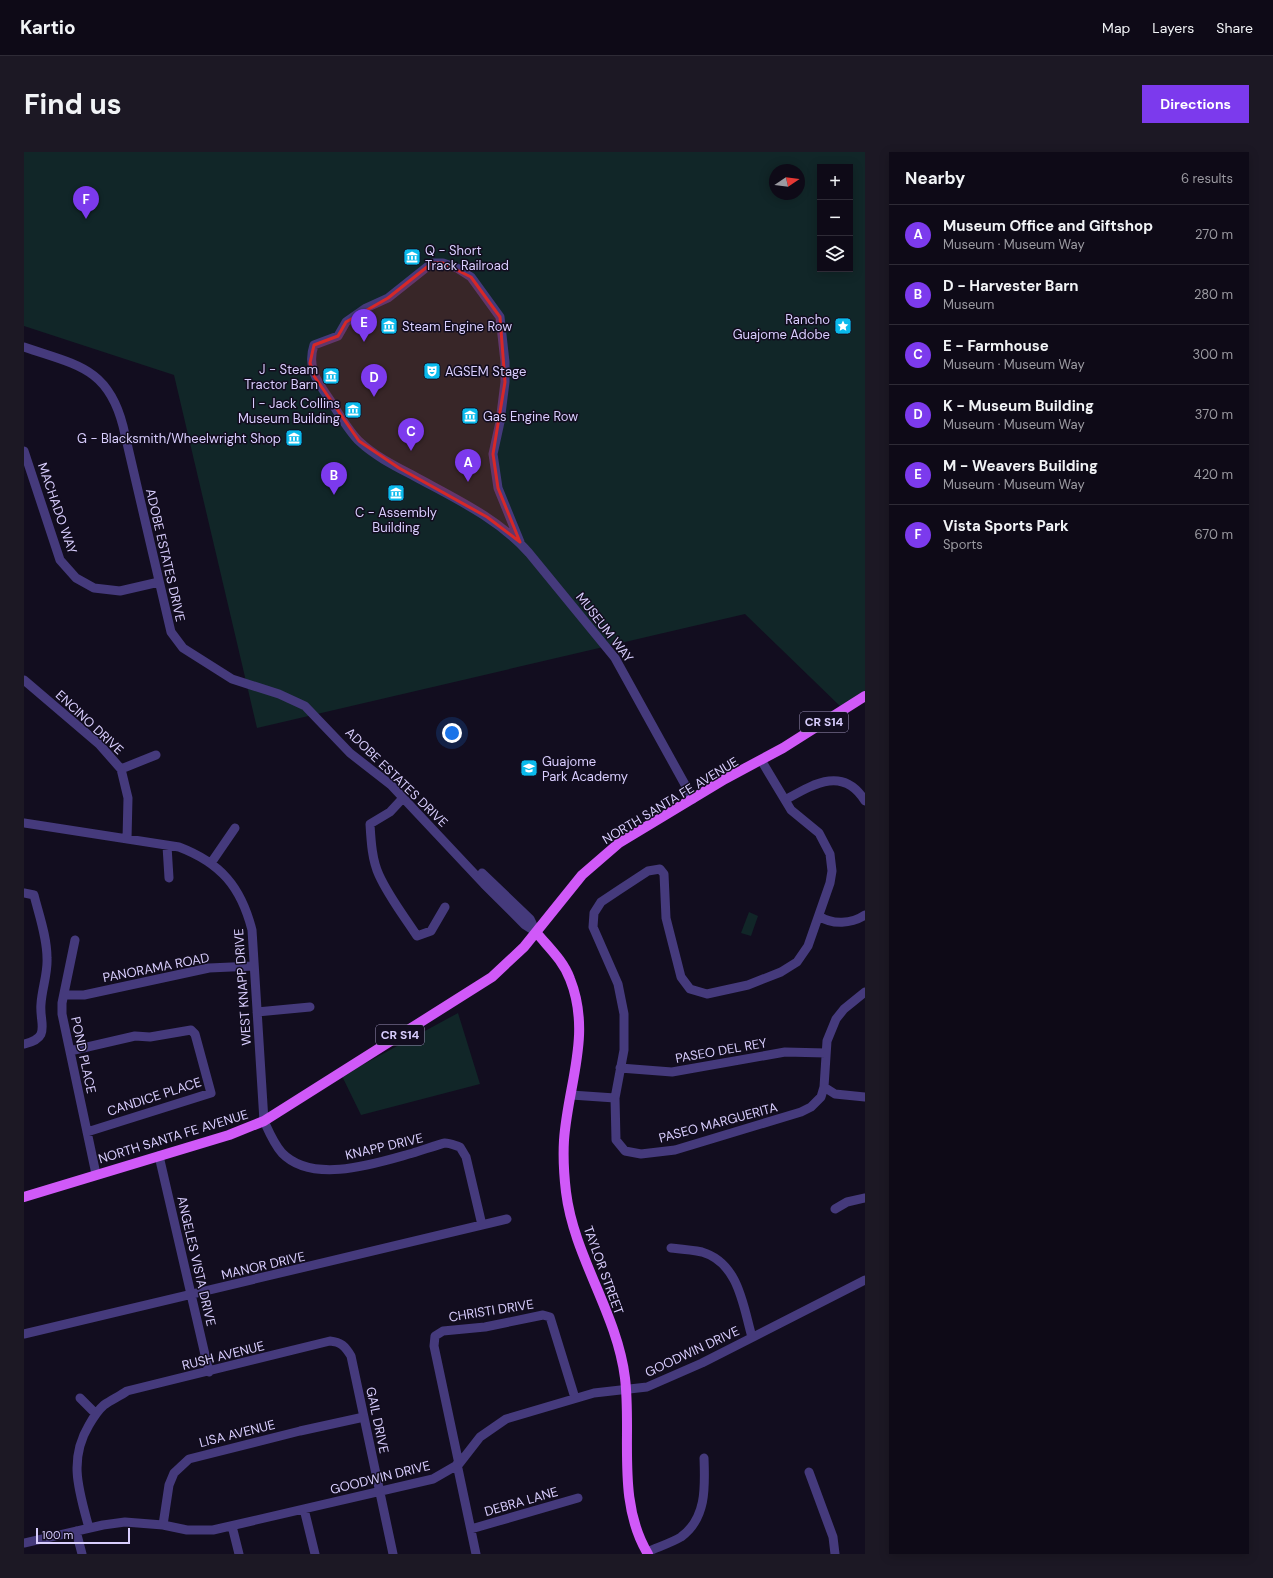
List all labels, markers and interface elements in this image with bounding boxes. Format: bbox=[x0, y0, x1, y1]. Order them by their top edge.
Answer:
text: Kartio bbox=[20, 15, 76, 40]
text: Map bbox=[1102, 19, 1130, 37]
text: Layers bbox=[1152, 19, 1194, 37]
text: Share bbox=[1216, 19, 1253, 37]
button: Directions bbox=[1142, 85, 1249, 123]
text: Find us bbox=[24, 86, 122, 123]
north arrow bbox=[769, 164, 805, 200]
map controls bbox=[817, 164, 853, 272]
button: + bbox=[817, 164, 853, 200]
text: Nearby bbox=[905, 167, 965, 189]
text: 6 results bbox=[1181, 170, 1233, 187]
pin: F bbox=[73, 186, 99, 219]
button: − bbox=[817, 200, 853, 236]
text: Museum Office and Giftshop bbox=[943, 216, 1153, 236]
text: A bbox=[913, 226, 923, 243]
text: 270 m bbox=[1195, 226, 1233, 243]
button: layers bbox=[817, 236, 853, 272]
text: Museum · Museum Way bbox=[943, 236, 1085, 253]
place label: Q - Short Track Railroad bbox=[425, 242, 509, 274]
museum icon: Q - Short Track Railroad bbox=[402, 247, 422, 267]
text: D - Harvester Barn bbox=[943, 276, 1079, 296]
text: B bbox=[914, 286, 922, 303]
text: 280 m bbox=[1194, 286, 1233, 303]
text: Museum bbox=[943, 296, 994, 313]
pin: E bbox=[351, 309, 377, 342]
place label: Rancho Guajome Adobe bbox=[733, 311, 830, 343]
museum icon: Steam Engine Row bbox=[379, 316, 399, 336]
place icon: Rancho Guajome Adobe bbox=[833, 316, 853, 336]
place label: Steam Engine Row bbox=[402, 318, 512, 335]
text: E - Farmhouse bbox=[943, 336, 1049, 356]
text: C bbox=[913, 346, 923, 363]
text: 300 m bbox=[1192, 346, 1233, 363]
text: Museum · Museum Way bbox=[943, 356, 1085, 373]
place label: J - Steam Tractor Barn bbox=[244, 361, 318, 393]
theatre icon: AGSEM Stage bbox=[422, 361, 442, 381]
place label: AGSEM Stage bbox=[445, 363, 526, 380]
pin: D bbox=[361, 364, 387, 397]
museum icon: J - Steam Tractor Barn bbox=[321, 366, 341, 386]
place label: I - Jack Collins Museum Building bbox=[238, 395, 340, 427]
text: K - Museum Building bbox=[943, 396, 1094, 416]
museum icon: I - Jack Collins Museum Building bbox=[343, 400, 363, 420]
museum icon: Gas Engine Row bbox=[460, 406, 480, 426]
text: D bbox=[913, 406, 923, 423]
text: 370 m bbox=[1195, 406, 1233, 423]
place label: Gas Engine Row bbox=[483, 408, 578, 425]
text: Museum · Museum Way bbox=[943, 416, 1085, 433]
pin: C bbox=[398, 418, 424, 451]
museum icon: G - Blacksmith/Wheelwright Shop bbox=[284, 428, 304, 448]
place label: G - Blacksmith/Wheelwright Shop bbox=[77, 430, 281, 447]
pin: A bbox=[455, 449, 481, 482]
text: M - Weavers Building bbox=[943, 456, 1098, 476]
street label: MACHADO WAY bbox=[34, 460, 81, 556]
pin: B bbox=[321, 462, 347, 495]
text: E bbox=[914, 466, 922, 483]
text: 420 m bbox=[1194, 466, 1233, 483]
text: Museum · Museum Way bbox=[943, 476, 1085, 493]
museum icon: C - Assembly Building bbox=[386, 483, 406, 503]
street label: ADOBE ESTATES DRIVE bbox=[142, 487, 189, 623]
place label: C - Assembly Building bbox=[355, 504, 437, 536]
text: Vista Sports Park bbox=[943, 516, 1069, 536]
text: F bbox=[914, 526, 922, 543]
text: 670 m bbox=[1194, 526, 1233, 543]
text: Sports bbox=[943, 536, 983, 553]
street label: MUSEUM WAY bbox=[572, 589, 637, 666]
street label: ENCINO DRIVE bbox=[52, 686, 127, 758]
road number: CR S14 bbox=[800, 712, 848, 732]
your location bbox=[442, 723, 462, 743]
street label: ADOBE ESTATES DRIVE bbox=[342, 724, 452, 831]
place label: Guajome Park Academy bbox=[542, 753, 628, 785]
street label: NORTH SANTA FE AVENUE bbox=[599, 753, 741, 848]
school or university icon: Guajome Park Academy bbox=[519, 758, 539, 778]
street label: WEST KNAPP DRIVE bbox=[230, 928, 255, 1046]
street label: PANORAMA ROAD bbox=[101, 949, 211, 986]
street label: POND PLACE bbox=[67, 1015, 100, 1095]
road number: CR S14 bbox=[376, 1025, 424, 1045]
street label: PASEO DEL REY bbox=[674, 1034, 769, 1067]
street label: CANDICE PLACE bbox=[105, 1073, 203, 1120]
street label: PASEO MARGUERITA bbox=[657, 1098, 780, 1146]
street label: NORTH SANTA FE AVENUE bbox=[96, 1106, 250, 1167]
street label: KNAPP DRIVE bbox=[343, 1129, 425, 1164]
street label: ANGELES VISTA DRIVE bbox=[173, 1194, 220, 1328]
street label: TAYLOR STREET bbox=[580, 1224, 627, 1317]
street label: MANOR DRIVE bbox=[220, 1248, 307, 1283]
street label: CHRISTI DRIVE bbox=[447, 1295, 535, 1326]
street label: GOODWIN DRIVE bbox=[642, 1322, 742, 1381]
street label: RUSH AVENUE bbox=[180, 1337, 266, 1374]
street label: GAIL DRIVE bbox=[362, 1385, 393, 1455]
street label: LISA AVENUE bbox=[197, 1416, 277, 1451]
street label: GOODWIN DRIVE bbox=[328, 1457, 432, 1498]
street label: DEBRA LANE bbox=[482, 1483, 560, 1520]
scale bar bbox=[36, 1526, 130, 1545]
text: 100 m bbox=[42, 1528, 73, 1542]

